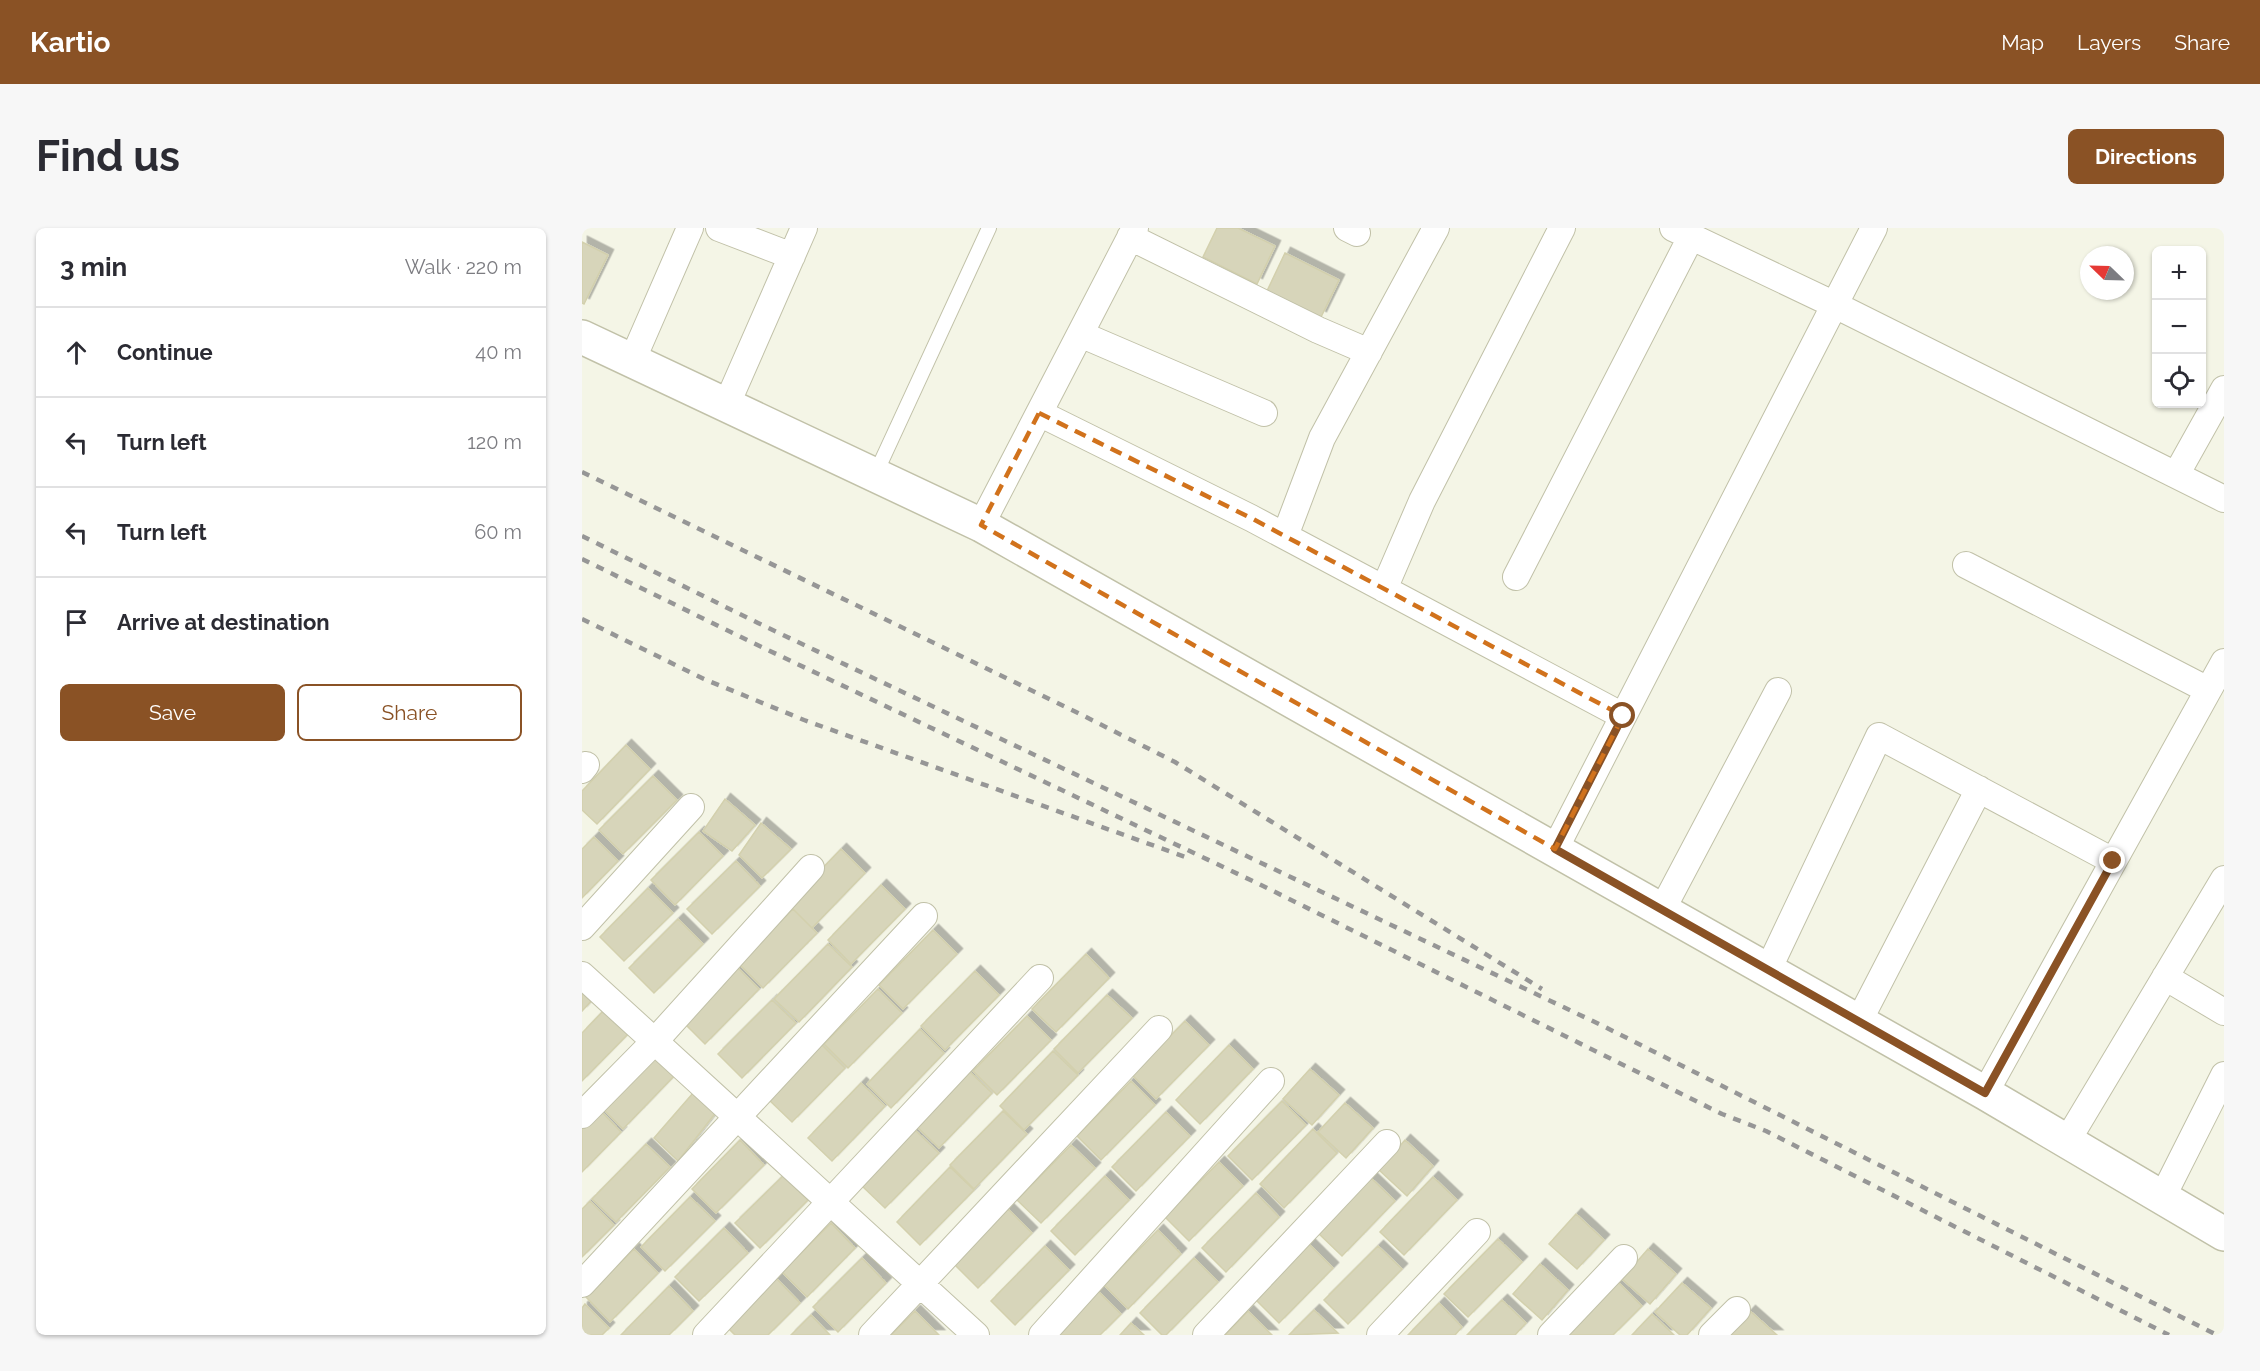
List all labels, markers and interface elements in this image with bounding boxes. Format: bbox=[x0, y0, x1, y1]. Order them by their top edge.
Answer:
text: Kartio bbox=[30, 26, 110, 59]
text: Map bbox=[2001, 30, 2044, 55]
text: Layers bbox=[2077, 30, 2141, 55]
text: Share bbox=[2174, 30, 2230, 55]
button: Directions bbox=[2068, 129, 2224, 184]
text: Find us bbox=[36, 132, 180, 181]
north arrow bbox=[2080, 246, 2134, 300]
map controls bbox=[2152, 246, 2206, 408]
button: + bbox=[2152, 246, 2206, 300]
text: 3 min bbox=[60, 252, 127, 282]
text: Walk · 220 m bbox=[405, 255, 522, 279]
button: − bbox=[2152, 300, 2206, 354]
icon: ahead bbox=[60, 336, 93, 369]
text: Continue bbox=[117, 339, 213, 365]
text: 40 m bbox=[475, 340, 522, 364]
button: locate bbox=[2152, 354, 2206, 408]
icon: left bbox=[60, 426, 93, 459]
text: Turn left bbox=[117, 429, 207, 455]
text: 120 m bbox=[467, 430, 522, 454]
icon: left bbox=[60, 516, 93, 549]
text: Turn left bbox=[117, 519, 207, 545]
text: 60 m bbox=[474, 520, 522, 544]
icon: arrive bbox=[60, 606, 93, 639]
text: Arrive at destination bbox=[117, 609, 330, 635]
button: Save bbox=[60, 684, 285, 741]
button: Share bbox=[297, 684, 522, 741]
route start bbox=[1609, 702, 1635, 728]
route end bbox=[2099, 847, 2125, 873]

